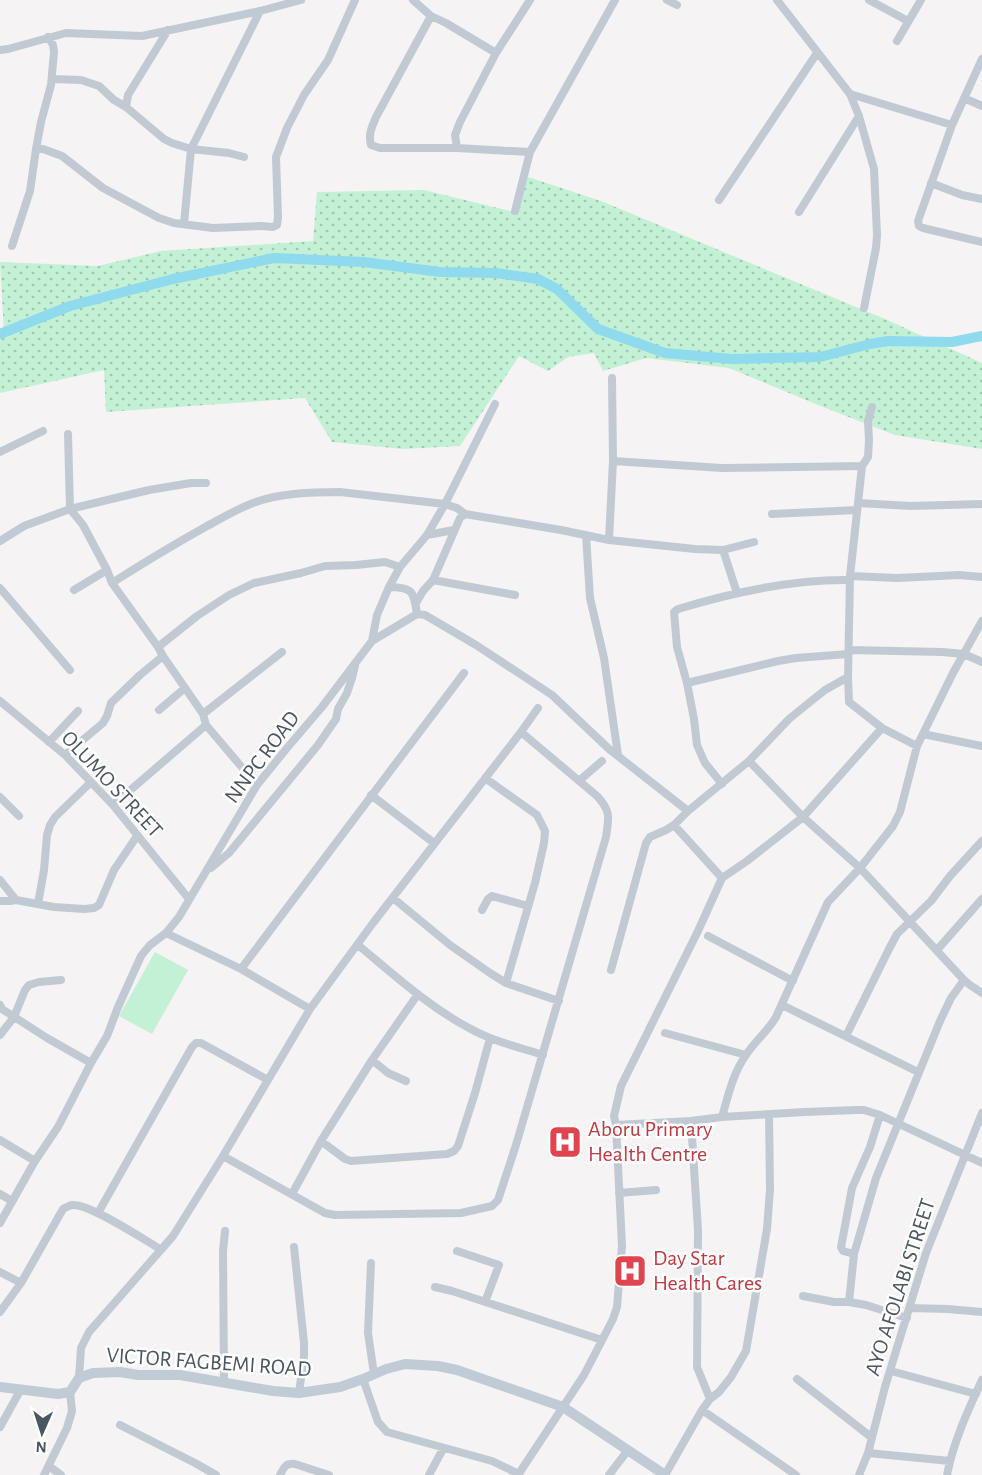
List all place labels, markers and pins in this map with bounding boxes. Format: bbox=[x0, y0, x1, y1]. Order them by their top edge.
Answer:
place label: Aboru Primary Health Centre bbox=[588, 1118, 713, 1165]
hospital icon: Aboru Primary Health Centre bbox=[547, 1124, 583, 1160]
place label: Day Star Health Cares bbox=[653, 1247, 762, 1294]
hospital icon: Day Star Health Cares bbox=[612, 1253, 648, 1289]

